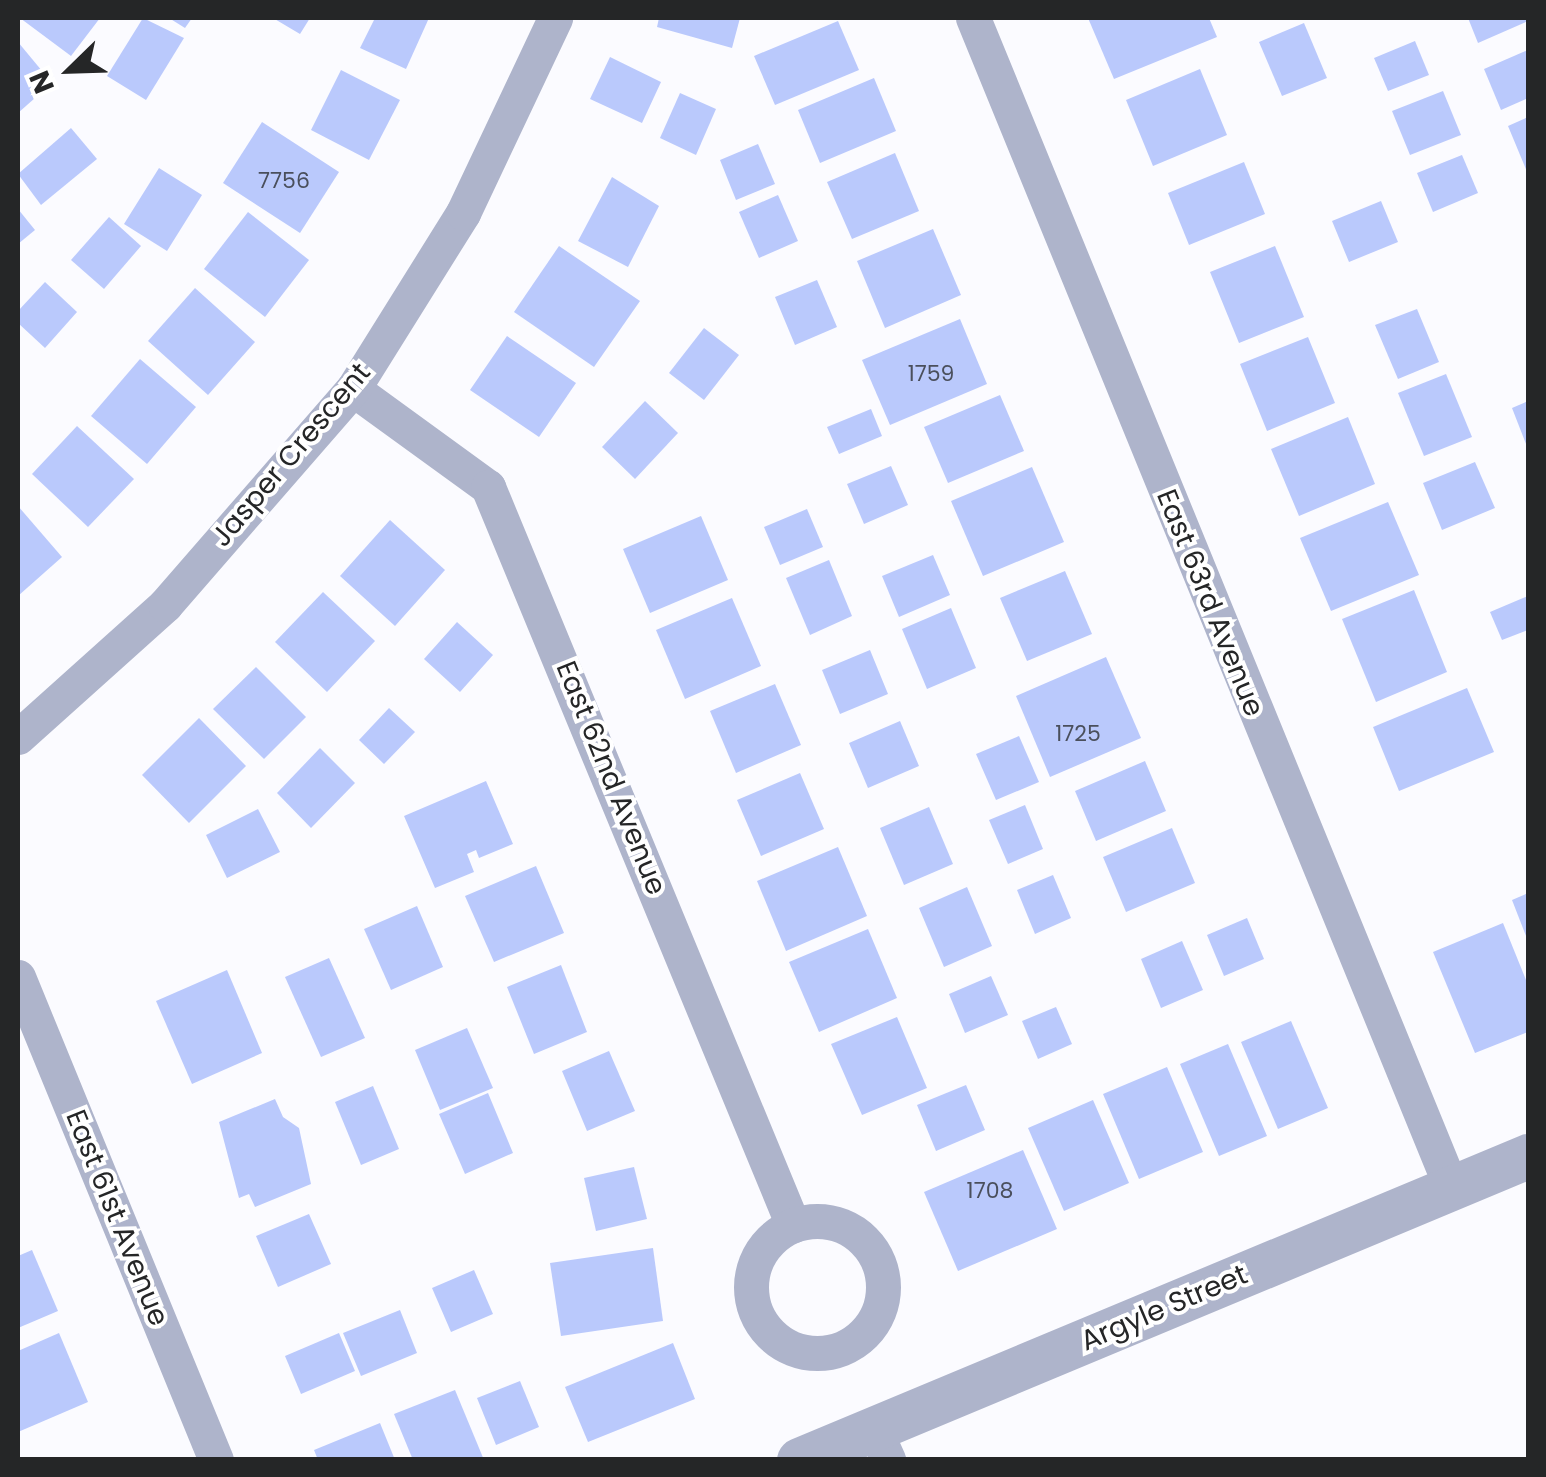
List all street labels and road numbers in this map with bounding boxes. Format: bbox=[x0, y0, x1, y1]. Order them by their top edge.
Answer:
street label: Jasper Crescent bbox=[205, 356, 377, 554]
street label: East 63rd Avenue bbox=[1149, 485, 1271, 721]
street label: East 62nd Avenue bbox=[549, 656, 673, 900]
street label: East 61st Avenue bbox=[58, 1105, 176, 1331]
street label: Argyle Street bbox=[1076, 1258, 1252, 1358]

